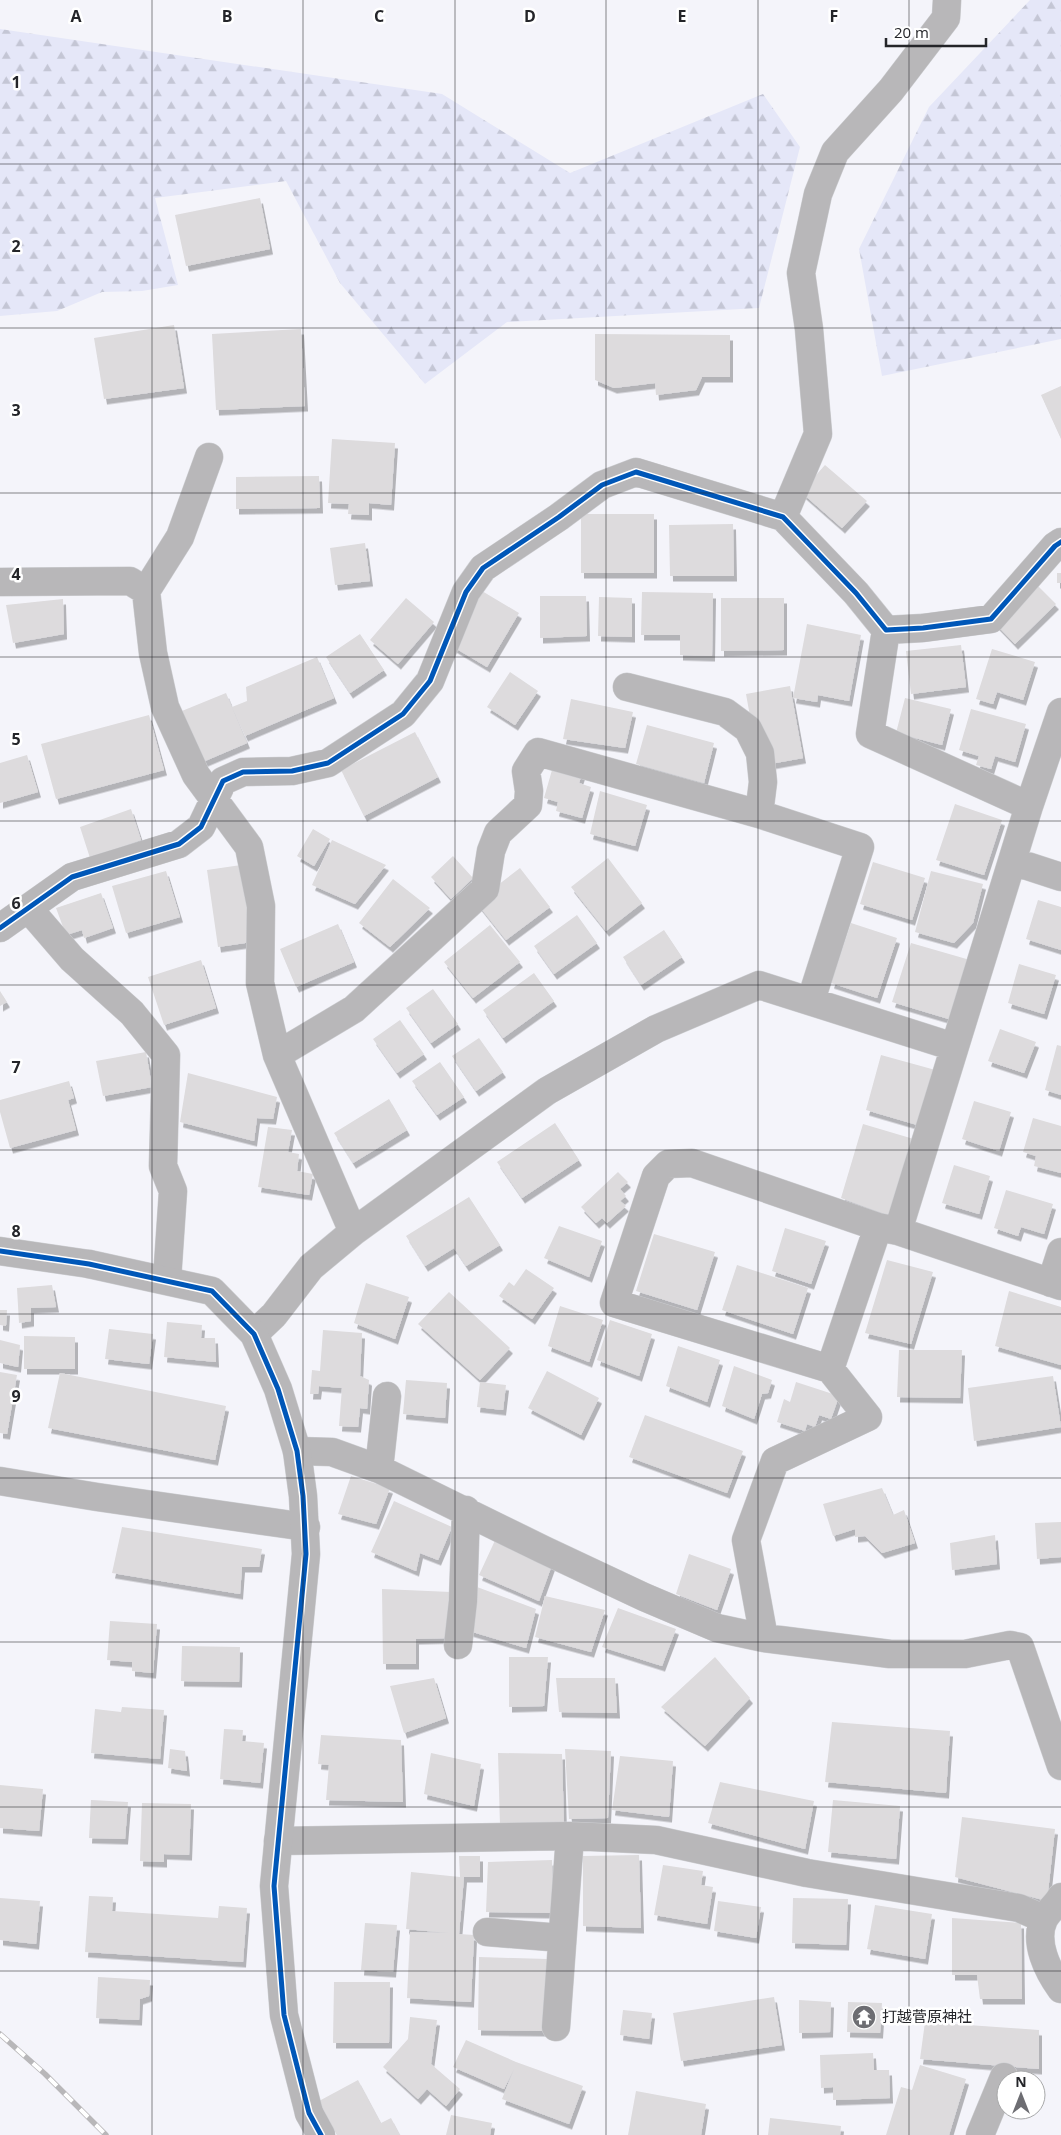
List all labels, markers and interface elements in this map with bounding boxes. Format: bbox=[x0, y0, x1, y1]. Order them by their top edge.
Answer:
text: A bbox=[70, 5, 82, 27]
text: B bbox=[222, 5, 232, 27]
text: C bbox=[374, 5, 384, 27]
text: D bbox=[524, 5, 536, 27]
text: E bbox=[678, 5, 687, 27]
text: F bbox=[830, 5, 838, 27]
scale bar bbox=[886, 15, 986, 47]
text: 20 m bbox=[894, 22, 929, 42]
text: 1 bbox=[11, 71, 21, 93]
text: 2 bbox=[11, 235, 21, 257]
text: 3 bbox=[11, 399, 21, 421]
text: 4 bbox=[11, 563, 21, 585]
text: 5 bbox=[11, 728, 21, 750]
text: 6 bbox=[11, 892, 21, 914]
text: 7 bbox=[11, 1056, 21, 1078]
text: 8 bbox=[11, 1220, 21, 1242]
text: 9 bbox=[11, 1385, 21, 1407]
temple icon: 打越菅原神社 bbox=[851, 2004, 877, 2030]
place label: 打越菅原神社 bbox=[882, 2006, 972, 2026]
north arrow bbox=[996, 2070, 1046, 2120]
text: N bbox=[1015, 2072, 1027, 2091]

